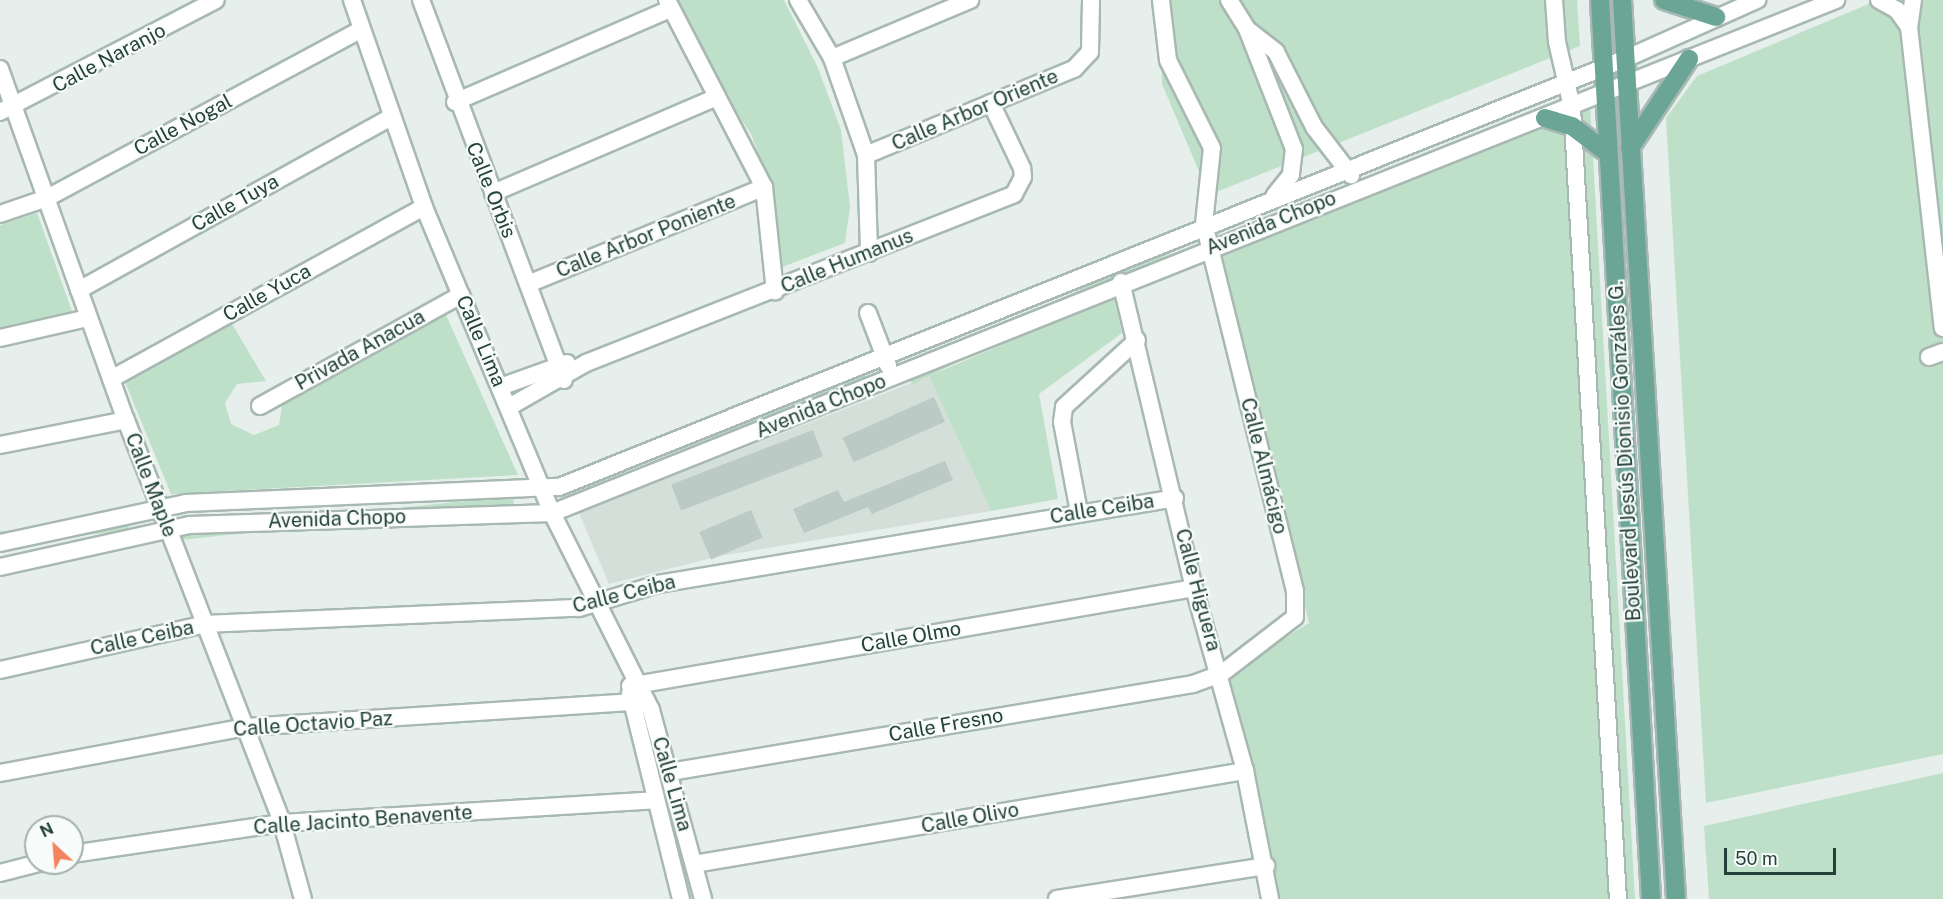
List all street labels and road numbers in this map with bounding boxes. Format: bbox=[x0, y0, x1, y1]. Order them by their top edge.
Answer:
street label: Calle Naranjo bbox=[48, 18, 170, 98]
street label: Calle Arbor Oriente bbox=[888, 64, 1062, 156]
street label: Calle Nogal bbox=[130, 89, 236, 161]
street label: Calle Orbis bbox=[461, 138, 521, 242]
street label: Calle Tuya bbox=[187, 169, 283, 237]
street label: Avenida Chopo bbox=[1202, 186, 1340, 260]
street label: Calle Arbor Poniente bbox=[553, 189, 739, 283]
street label: Calle Humanus bbox=[777, 223, 917, 299]
street label: Calle Yuca bbox=[219, 259, 315, 327]
street label: Boulevard Jesús Dionisio Gonzáles G. bbox=[1604, 280, 1646, 622]
street label: Calle Lima bbox=[451, 292, 511, 390]
street label: Privada Anacua bbox=[291, 304, 429, 396]
street label: Avenida Chopo bbox=[752, 369, 890, 443]
street label: Calle Almácigo bbox=[1235, 395, 1293, 537]
street label: Calle Maple bbox=[120, 429, 182, 541]
street label: Calle Ceiba bbox=[1048, 489, 1156, 529]
street label: Avenida Chopo bbox=[267, 505, 407, 533]
street label: Calle Higuera bbox=[1170, 526, 1226, 654]
street label: Calle Ceiba bbox=[570, 570, 678, 618]
street label: Calle Ceiba bbox=[88, 615, 196, 661]
street label: Calle Olmo bbox=[859, 616, 963, 658]
street label: Calle Fresno bbox=[887, 703, 1005, 747]
street label: Calle Octavio Paz bbox=[232, 706, 394, 742]
street label: Calle Lima bbox=[647, 734, 697, 834]
street label: Calle Olivo bbox=[919, 798, 1021, 838]
street label: Calle Jacinto Benavente bbox=[253, 800, 473, 840]

